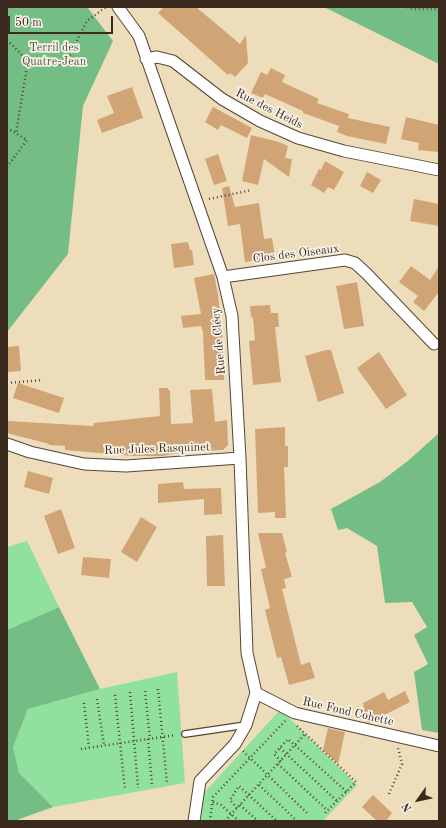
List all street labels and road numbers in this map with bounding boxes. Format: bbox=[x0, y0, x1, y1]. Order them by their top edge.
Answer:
street label: Rue des Heids bbox=[233, 86, 305, 132]
street label: Clos des Oiseaux bbox=[252, 242, 340, 266]
street label: Rue de Clécy bbox=[209, 307, 229, 375]
street label: Rue Jules Rasquinet bbox=[104, 440, 210, 458]
street label: Rue Fond Cohette bbox=[301, 695, 395, 729]

